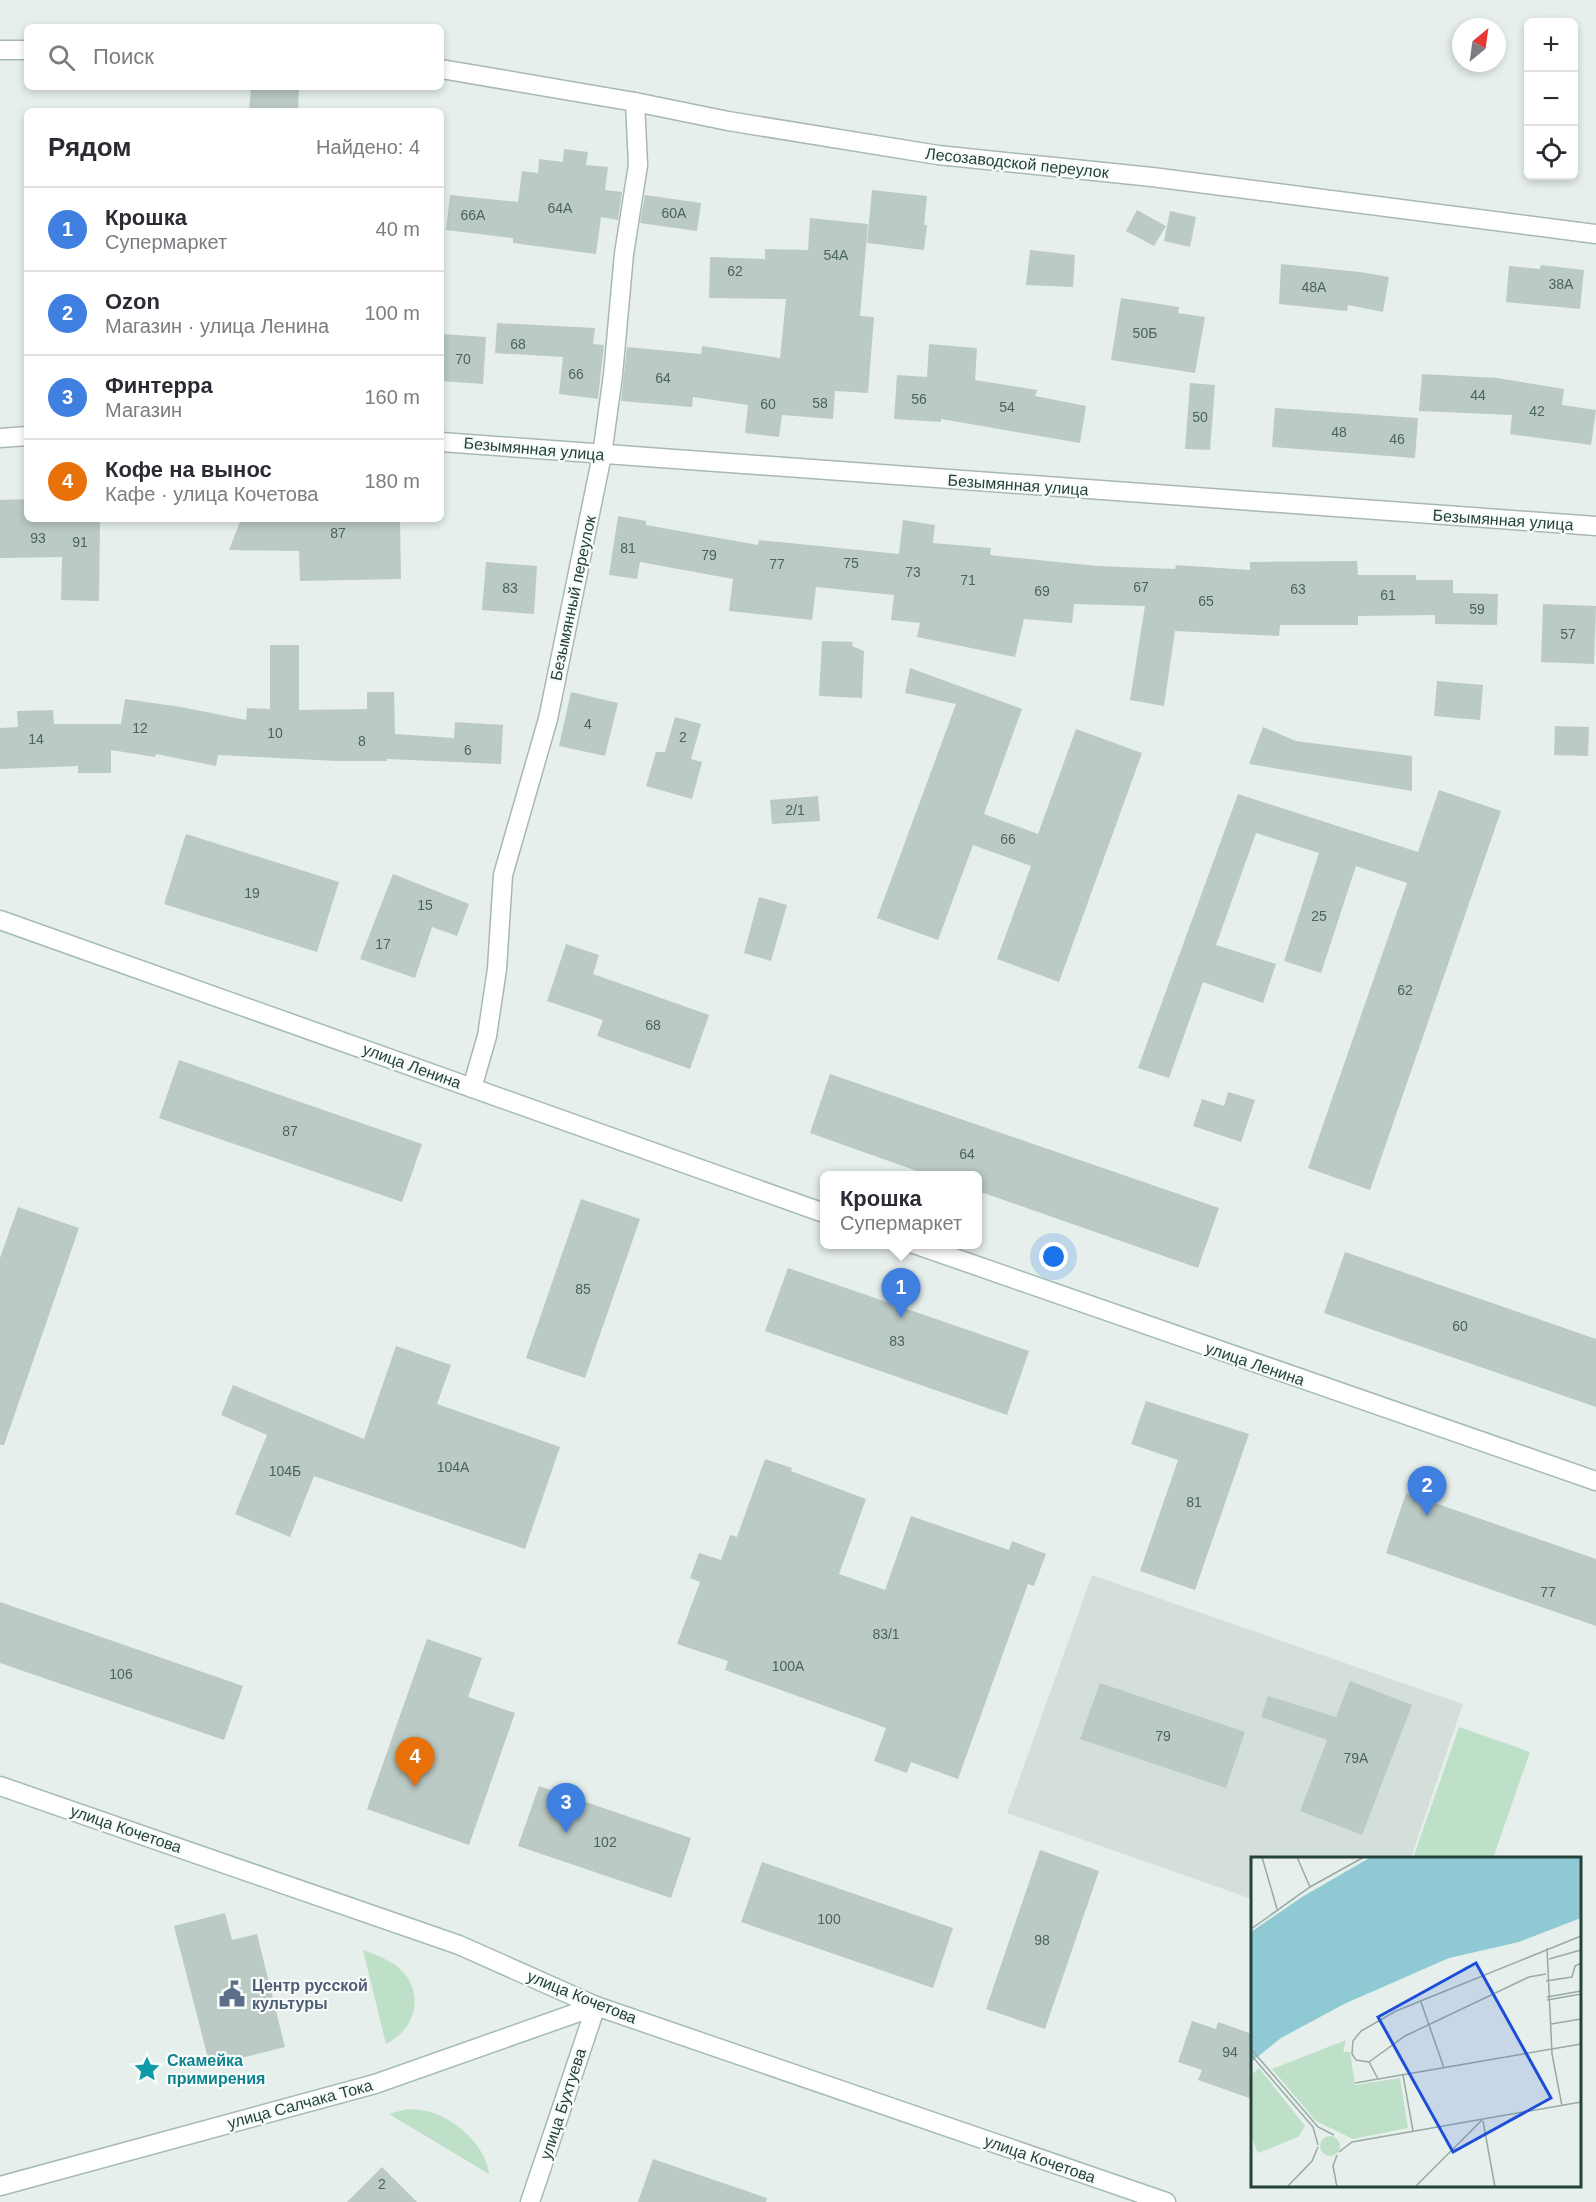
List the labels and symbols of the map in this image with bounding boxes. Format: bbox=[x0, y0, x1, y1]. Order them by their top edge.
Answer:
north arrow bbox=[1452, 18, 1506, 72]
street label: Лесозаводской переулок bbox=[924, 145, 1111, 181]
house number: 64А bbox=[548, 200, 573, 216]
house number: 60А bbox=[662, 205, 687, 221]
house number: 66А bbox=[461, 207, 486, 223]
house number: 54А bbox=[824, 247, 849, 263]
house number: 62 bbox=[727, 263, 743, 279]
house number: 38А bbox=[1549, 276, 1574, 292]
house number: 48А bbox=[1302, 279, 1327, 295]
house number: 50Б bbox=[1133, 325, 1157, 341]
house number: 68 bbox=[510, 336, 526, 352]
house number: 70 bbox=[455, 351, 471, 367]
house number: 66 bbox=[568, 366, 584, 382]
house number: 64 bbox=[655, 370, 671, 386]
house number: 44 bbox=[1470, 387, 1486, 403]
house number: 56 bbox=[911, 391, 927, 407]
house number: 58 bbox=[812, 395, 828, 411]
house number: 60 bbox=[760, 396, 776, 412]
house number: 54 bbox=[999, 399, 1015, 415]
house number: 42 bbox=[1529, 403, 1545, 419]
house number: 50 bbox=[1192, 409, 1208, 425]
house number: 48 bbox=[1331, 424, 1347, 440]
house number: 46 bbox=[1389, 431, 1405, 447]
street label: Безымянная улица bbox=[463, 434, 605, 464]
street label: Безымянная улица bbox=[947, 472, 1089, 498]
street label: Безымянная улица bbox=[1432, 507, 1574, 533]
street label: Безымянный переулок bbox=[547, 513, 599, 682]
house number: 87 bbox=[330, 525, 346, 541]
house number: 93 bbox=[30, 530, 46, 546]
house number: 91 bbox=[72, 534, 88, 550]
house number: 81 bbox=[620, 540, 636, 556]
house number: 79 bbox=[701, 547, 717, 563]
house number: 75 bbox=[843, 555, 859, 571]
house number: 77 bbox=[769, 556, 785, 572]
house number: 73 bbox=[905, 564, 921, 580]
house number: 71 bbox=[960, 572, 976, 588]
house number: 67 bbox=[1133, 579, 1149, 595]
house number: 83 bbox=[502, 580, 518, 596]
house number: 63 bbox=[1290, 581, 1306, 597]
house number: 69 bbox=[1034, 583, 1050, 599]
house number: 61 bbox=[1380, 587, 1396, 603]
house number: 65 bbox=[1198, 593, 1214, 609]
house number: 59 bbox=[1469, 601, 1485, 617]
house number: 57 bbox=[1560, 626, 1576, 642]
house number: 4 bbox=[584, 716, 592, 732]
house number: 12 bbox=[132, 720, 148, 736]
house number: 10 bbox=[267, 725, 283, 741]
house number: 2 bbox=[679, 729, 687, 745]
house number: 14 bbox=[28, 731, 44, 747]
house number: 8 bbox=[358, 733, 366, 749]
house number: 6 bbox=[464, 742, 472, 758]
house number: 2/1 bbox=[785, 802, 805, 818]
house number: 66 bbox=[1000, 831, 1016, 847]
house number: 19 bbox=[244, 885, 260, 901]
house number: 15 bbox=[417, 897, 433, 913]
house number: 25 bbox=[1311, 908, 1327, 924]
house number: 17 bbox=[375, 936, 391, 952]
house number: 62 bbox=[1397, 982, 1413, 998]
house number: 68 bbox=[645, 1017, 661, 1033]
street label: улица Ленина bbox=[361, 1040, 464, 1092]
house number: 87 bbox=[282, 1123, 298, 1139]
house number: 64 bbox=[959, 1146, 975, 1162]
your location bbox=[1039, 1242, 1068, 1271]
pin: 1 bbox=[882, 1268, 920, 1318]
house number: 85 bbox=[575, 1281, 591, 1297]
house number: 60 bbox=[1452, 1318, 1468, 1334]
house number: 83 bbox=[889, 1333, 905, 1349]
street label: улица Ленина bbox=[1203, 1339, 1307, 1389]
house number: 104А bbox=[437, 1459, 470, 1475]
house number: 104Б bbox=[269, 1463, 301, 1479]
pin: 2 bbox=[1408, 1466, 1446, 1516]
house number: 81 bbox=[1186, 1494, 1202, 1510]
house number: 77 bbox=[1540, 1584, 1556, 1600]
house number: 83/1 bbox=[872, 1626, 900, 1642]
house number: 100А bbox=[772, 1658, 805, 1674]
house number: 106 bbox=[109, 1666, 133, 1682]
house number: 79 bbox=[1155, 1728, 1171, 1744]
pin: 4 bbox=[396, 1738, 434, 1787]
house number: 79А bbox=[1344, 1750, 1369, 1766]
pin: 3 bbox=[546, 1784, 586, 1833]
street label: улица Кочетова bbox=[68, 1802, 184, 1856]
house number: 102 bbox=[593, 1834, 617, 1850]
inset map bbox=[1251, 1857, 1581, 2187]
house number: 100 bbox=[817, 1911, 841, 1927]
house number: 98 bbox=[1034, 1932, 1050, 1948]
street label: улица Кочетова bbox=[525, 1967, 639, 2027]
place label: Центр русской культуры bbox=[252, 1977, 368, 2012]
public building icon: Центр русской культуры bbox=[217, 1979, 247, 2009]
house number: 94 bbox=[1222, 2044, 1238, 2060]
street label: улица Бухтуева bbox=[537, 2046, 589, 2162]
place label: Скамейка примирения bbox=[167, 2052, 265, 2087]
place icon: Скамейка примирения bbox=[132, 2054, 162, 2084]
street label: улица Салчака Тока bbox=[226, 2076, 375, 2132]
street label: улица Кочетова bbox=[982, 2132, 1098, 2186]
house number: 2 bbox=[378, 2176, 386, 2192]

